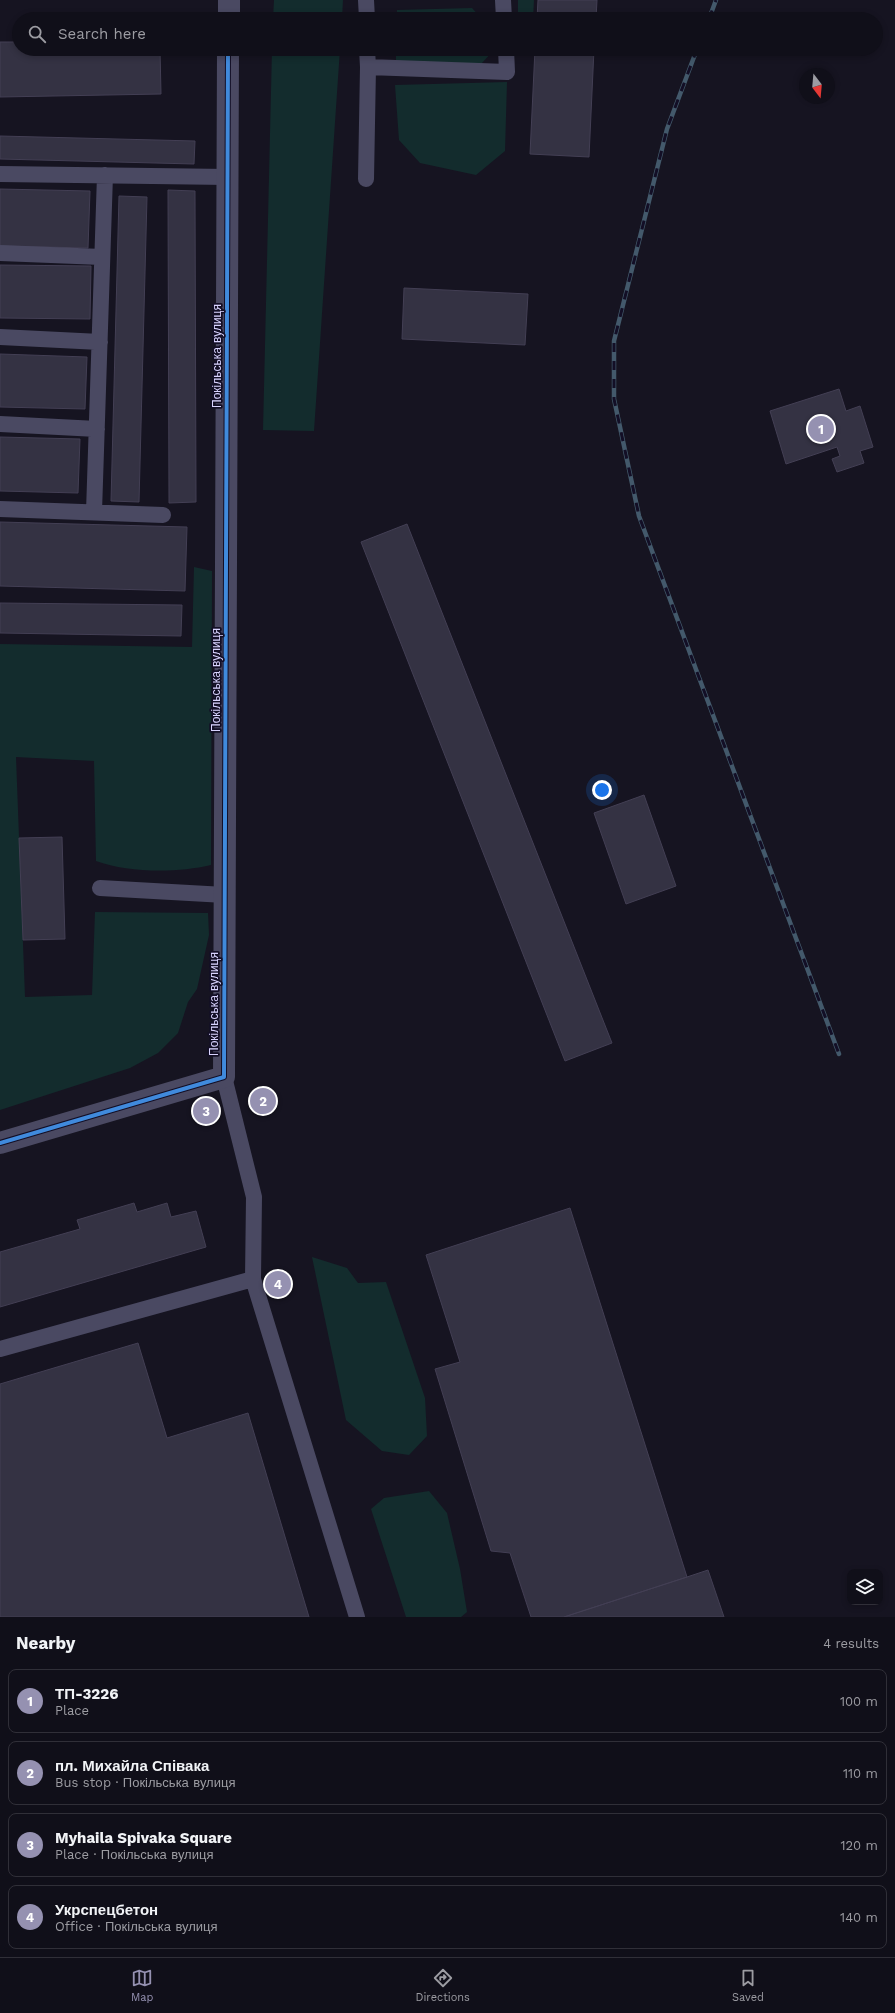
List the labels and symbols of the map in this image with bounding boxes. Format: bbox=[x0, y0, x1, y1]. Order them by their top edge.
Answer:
north arrow bbox=[799, 68, 835, 104]
street label: Покільська вулиця bbox=[210, 304, 224, 408]
pin: 1 bbox=[808, 414, 834, 444]
street label: Покільська вулиця bbox=[209, 628, 223, 732]
your location bbox=[592, 780, 612, 800]
street label: Покільська вулиця bbox=[207, 952, 221, 1056]
pin: 2 bbox=[250, 1086, 276, 1116]
pin: 3 bbox=[193, 1096, 219, 1126]
pin: 4 bbox=[265, 1269, 291, 1299]

